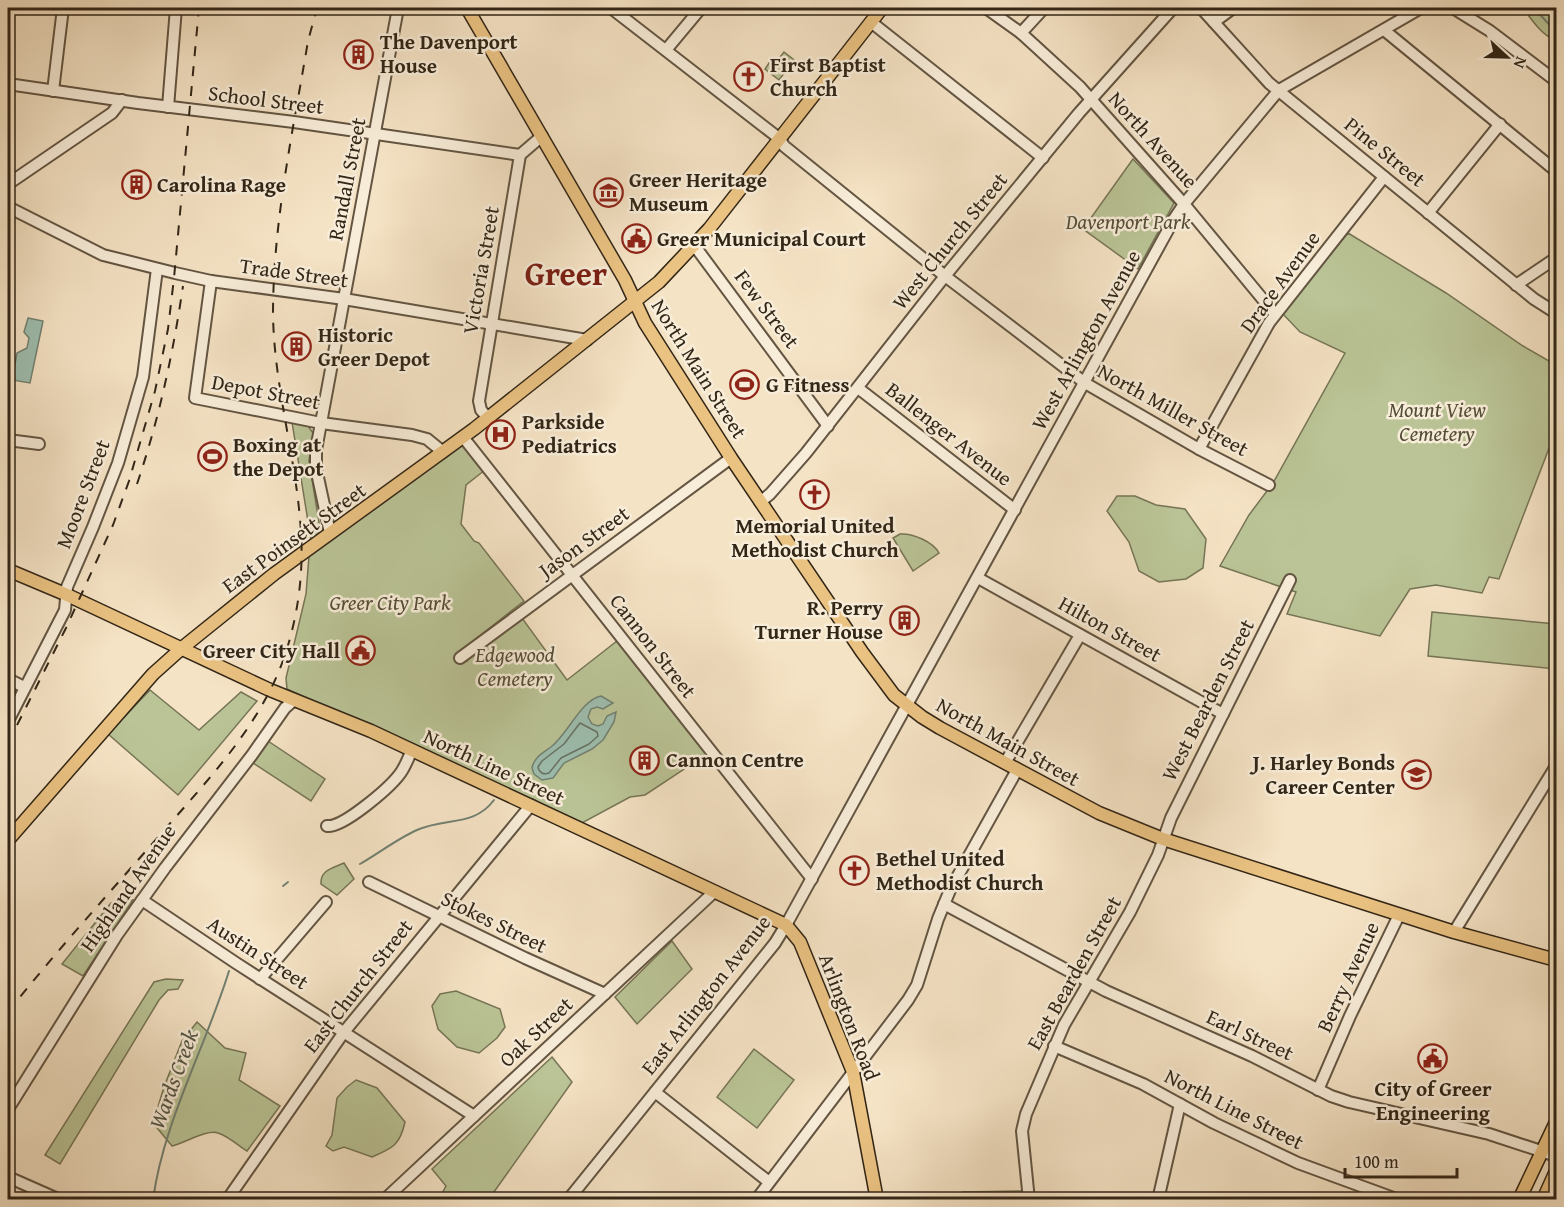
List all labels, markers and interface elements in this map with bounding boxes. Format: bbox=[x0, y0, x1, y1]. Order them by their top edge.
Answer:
place label: The Davenport House bbox=[380, 26, 518, 81]
north arrow bbox=[1477, 27, 1537, 87]
building icon: The Davenport House bbox=[343, 38, 375, 70]
place label: First Baptist Church bbox=[770, 49, 886, 104]
text: N bbox=[1508, 53, 1534, 72]
church icon: First Baptist Church bbox=[733, 61, 765, 93]
street label: School Street bbox=[207, 77, 326, 122]
street label: North Avenue bbox=[1101, 84, 1206, 195]
street label: Pine Street bbox=[1338, 109, 1433, 194]
street label: Randall Street bbox=[319, 114, 374, 243]
place label: Greer Heritage Museum bbox=[629, 164, 767, 219]
street label: West Church Street bbox=[884, 165, 1015, 316]
building icon: Carolina Rage bbox=[120, 169, 152, 201]
place label: Carolina Rage bbox=[157, 169, 286, 200]
museum icon: Greer Heritage Museum bbox=[592, 176, 624, 208]
street label: Victoria Street bbox=[454, 203, 507, 336]
park label: Davenport Park bbox=[1065, 206, 1191, 237]
public building icon: Greer Municipal Court bbox=[620, 223, 652, 255]
place label: Greer Municipal Court bbox=[657, 223, 866, 254]
street label: Drace Avenue bbox=[1232, 224, 1327, 339]
street label: West Arlington Avenue bbox=[1023, 244, 1148, 436]
district label: Greer bbox=[525, 249, 607, 297]
street label: Trade Street bbox=[238, 250, 351, 296]
street label: Few Street bbox=[727, 263, 808, 355]
street label: North Main Street bbox=[644, 293, 755, 445]
place label: Historic Greer Depot bbox=[318, 319, 430, 374]
building icon: Historic Greer Depot bbox=[281, 331, 313, 363]
street label: North Miller Street bbox=[1092, 355, 1255, 464]
street label: Depot Street bbox=[209, 366, 324, 417]
sports icon: G Fitness bbox=[729, 369, 761, 401]
place label: G Fitness bbox=[766, 369, 849, 400]
street label: Ballenger Avenue bbox=[879, 374, 1019, 493]
park label: Mount View Cemetery bbox=[1388, 394, 1486, 449]
place label: Parkside Pediatrics bbox=[522, 406, 617, 461]
hospital icon: Parkside Pediatrics bbox=[485, 418, 517, 450]
place label: Boxing at the Depot bbox=[233, 429, 323, 484]
street label: Moore Street bbox=[48, 434, 118, 553]
sports icon: Boxing at the Depot bbox=[196, 441, 228, 473]
street label: East Poinsett Street bbox=[215, 474, 373, 601]
church icon: Memorial United Methodist Church bbox=[799, 479, 831, 511]
street label: Jason Street bbox=[530, 498, 636, 587]
place label: Memorial United Methodist Church bbox=[731, 510, 899, 565]
park label: Greer City Park bbox=[329, 587, 451, 618]
street label: Cannon Street bbox=[603, 587, 705, 705]
street label: Hilton Street bbox=[1053, 588, 1168, 670]
place label: R. Perry Turner House bbox=[755, 592, 883, 647]
building icon: R. Perry Turner House bbox=[888, 604, 920, 636]
street label: West Bearden Street bbox=[1153, 613, 1262, 786]
place label: Greer City Hall bbox=[203, 635, 340, 666]
public building icon: Greer City Hall bbox=[345, 635, 377, 667]
park label: Edgewood Cemetery bbox=[474, 639, 555, 694]
street label: North Main Street bbox=[931, 689, 1086, 794]
street label: North Line Street bbox=[419, 720, 570, 813]
building icon: Cannon Centre bbox=[629, 744, 661, 776]
place label: Cannon Centre bbox=[666, 744, 804, 775]
place label: J. Harley Bonds Career Center bbox=[1249, 747, 1395, 802]
school or university icon: J. Harley Bonds Career Center bbox=[1400, 759, 1432, 791]
street label: Highland Avenue bbox=[72, 817, 183, 958]
place label: Bethel United Methodist Church bbox=[876, 843, 1044, 898]
church icon: Bethel United Methodist Church bbox=[839, 855, 871, 887]
street label: Stokes Street bbox=[436, 883, 553, 961]
street label: East Bearden Street bbox=[1018, 890, 1129, 1055]
street label: Austin Street bbox=[201, 908, 316, 997]
street label: East Arlington Avenue bbox=[633, 908, 778, 1081]
street label: East Church Street bbox=[295, 912, 420, 1059]
street label: Berry Avenue bbox=[1308, 916, 1387, 1037]
street label: Arlington Road bbox=[811, 949, 888, 1086]
street label: Oak Street bbox=[492, 989, 580, 1074]
street label: Earl Street bbox=[1202, 1001, 1299, 1068]
water label: Wards Creek bbox=[140, 1024, 206, 1133]
public building icon: City of Greer Engineering bbox=[1417, 1042, 1449, 1074]
street label: North Line Street bbox=[1159, 1060, 1310, 1157]
place label: City of Greer Engineering bbox=[1374, 1073, 1492, 1128]
scale bar bbox=[1345, 1141, 1458, 1179]
text: 100 m bbox=[1354, 1148, 1399, 1175]

